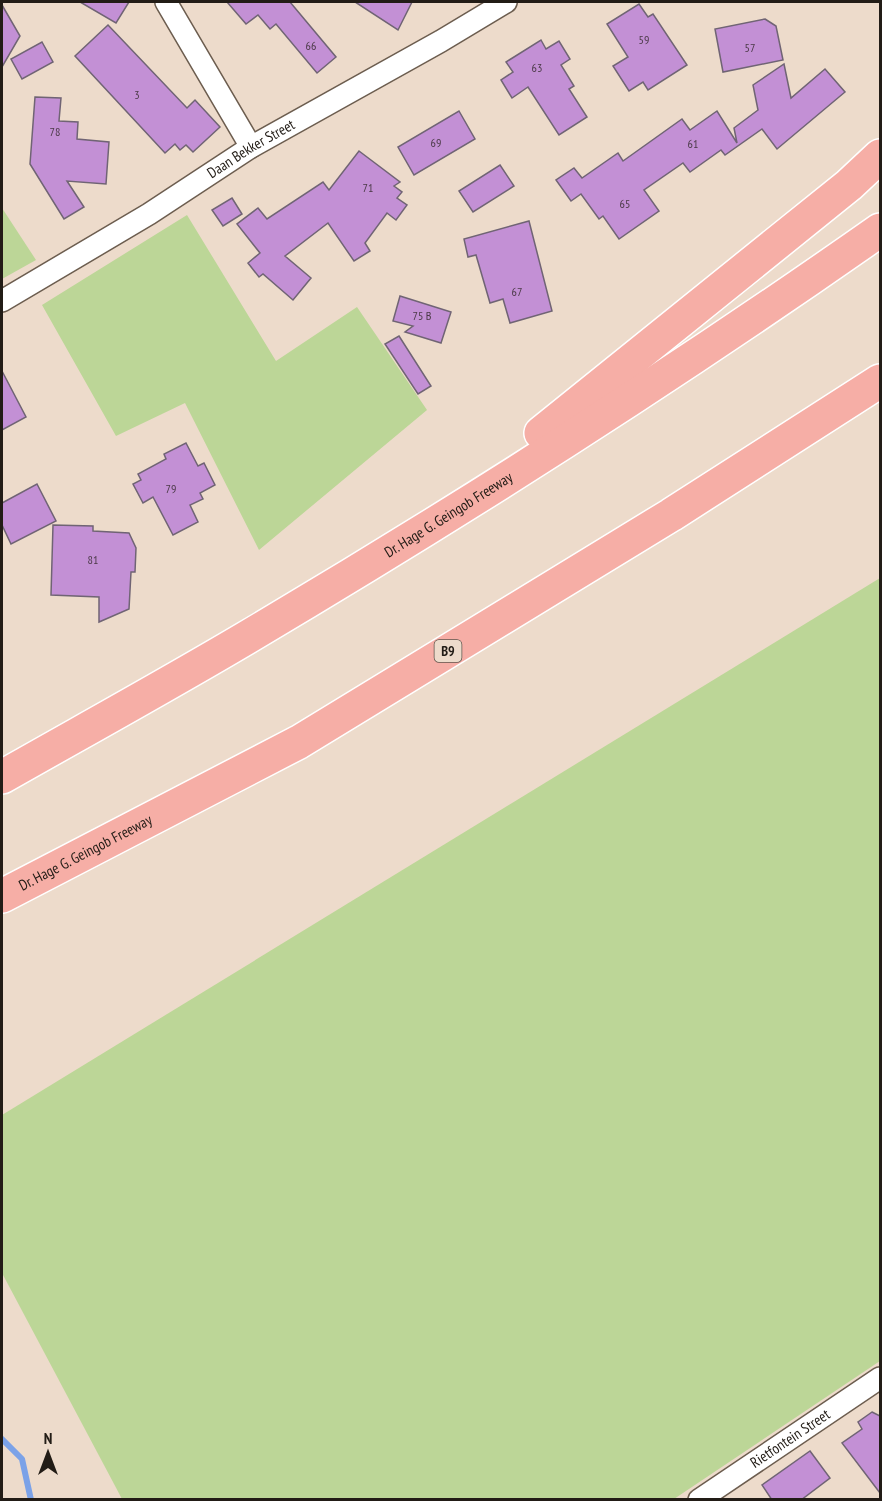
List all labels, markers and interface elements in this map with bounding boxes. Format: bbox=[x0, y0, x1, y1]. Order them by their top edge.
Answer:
house number: 59 bbox=[639, 32, 649, 47]
house number: 66 bbox=[306, 38, 316, 53]
house number: 57 bbox=[745, 40, 755, 55]
house number: 63 bbox=[532, 60, 542, 75]
house number: 3 bbox=[134, 87, 140, 102]
street label: Daan Bekker Street bbox=[203, 115, 298, 182]
house number: 78 bbox=[50, 124, 60, 139]
house number: 69 bbox=[431, 135, 441, 150]
house number: 61 bbox=[688, 136, 698, 151]
house number: 71 bbox=[363, 180, 373, 195]
house number: 65 bbox=[620, 196, 630, 211]
house number: 67 bbox=[512, 284, 522, 299]
house number: 75 B bbox=[413, 308, 432, 323]
street label: Dr. Hage G. Geingob Freeway bbox=[381, 467, 516, 561]
house number: 79 bbox=[166, 481, 176, 496]
house number: 81 bbox=[88, 552, 98, 567]
road number: B9 bbox=[434, 640, 462, 662]
street label: Dr. Hage G. Geingob Freeway bbox=[15, 810, 155, 895]
street label: Rietfontein Street bbox=[746, 1405, 833, 1472]
north arrow bbox=[18, 1423, 78, 1483]
text: N bbox=[44, 1428, 52, 1448]

